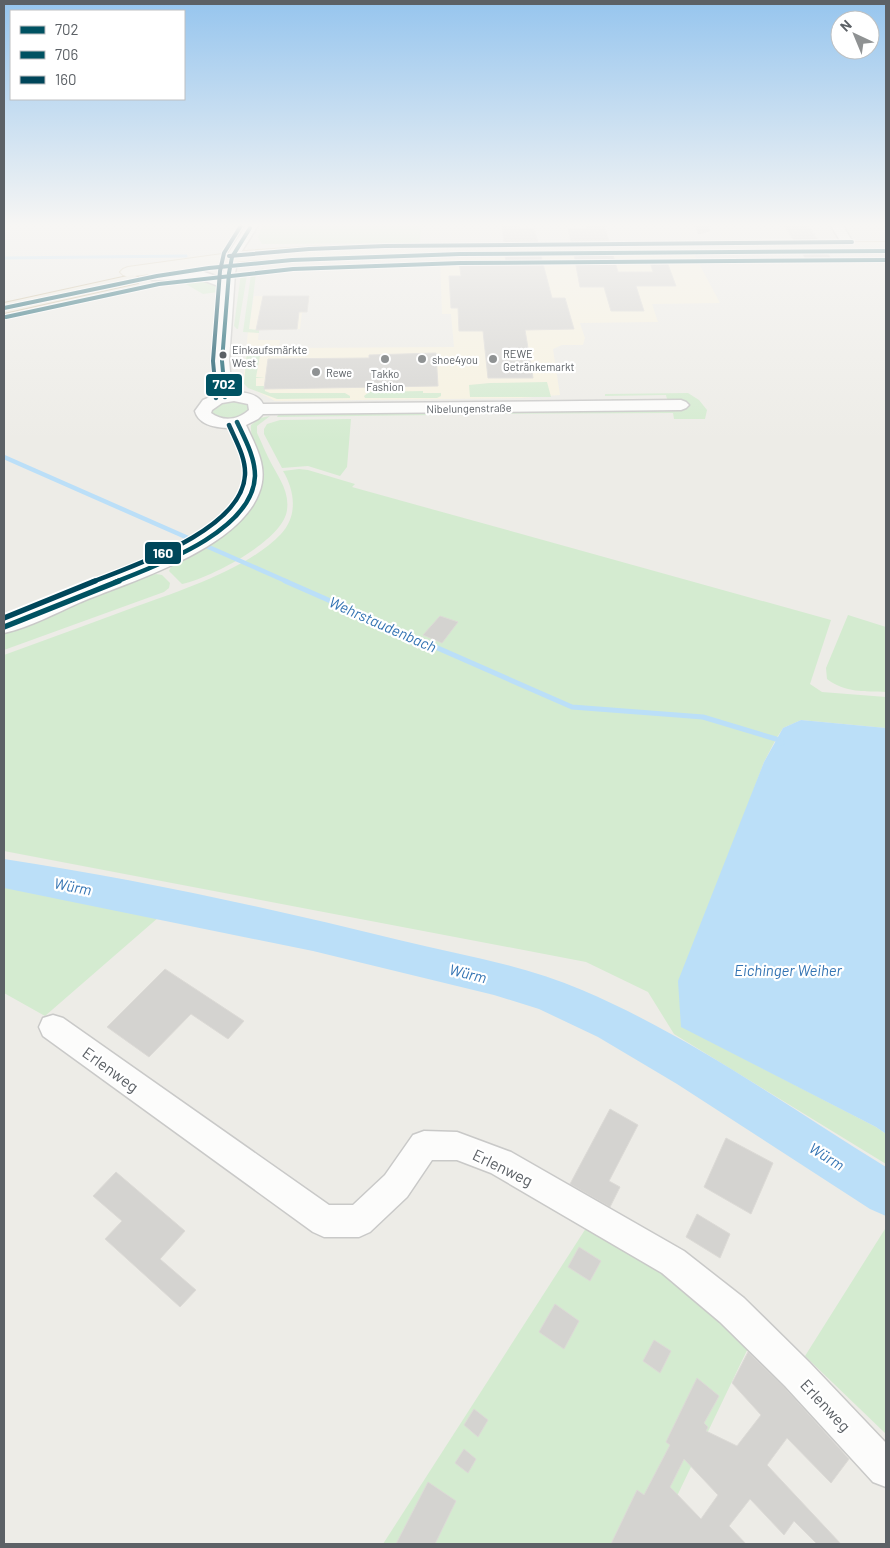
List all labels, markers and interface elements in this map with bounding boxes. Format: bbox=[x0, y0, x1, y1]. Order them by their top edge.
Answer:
legend bbox=[10, 10, 185, 100]
north arrow bbox=[830, 10, 880, 60]
text: N bbox=[836, 16, 855, 35]
text: 702 bbox=[55, 20, 79, 38]
text: 706 bbox=[55, 45, 78, 63]
text: 160 bbox=[55, 70, 76, 88]
place label: Einkaufsmärkte West bbox=[232, 343, 307, 369]
place label: REWE Getränkemarkt bbox=[503, 347, 574, 373]
marker: Einkaufsmärkte West bbox=[218, 350, 228, 360]
marker: Takko Fashion bbox=[379, 353, 391, 365]
marker: shoe4you bbox=[416, 353, 428, 365]
place label: shoe4you bbox=[432, 353, 478, 366]
marker: REWE Getränkemarkt bbox=[487, 353, 499, 365]
marker: Rewe bbox=[310, 366, 322, 378]
place label: Rewe bbox=[326, 366, 352, 379]
place label: Takko Fashion bbox=[366, 367, 404, 393]
line badge: 702 bbox=[205, 373, 243, 397]
text: 702 bbox=[213, 375, 236, 392]
street label: Nibelungenstraße bbox=[426, 401, 512, 415]
line badge: 160 bbox=[144, 541, 182, 565]
text: 160 bbox=[153, 544, 173, 561]
water label: Wehrstaudenbach bbox=[327, 592, 440, 656]
water label: Würm bbox=[53, 874, 93, 898]
water label: Würm bbox=[447, 960, 489, 986]
water label: Eichinger Weiher bbox=[734, 961, 842, 979]
street label: Erlenweg bbox=[79, 1042, 143, 1096]
water label: Würm bbox=[806, 1138, 848, 1174]
street label: Erlenweg bbox=[470, 1144, 536, 1190]
street label: Erlenweg bbox=[797, 1375, 855, 1435]

